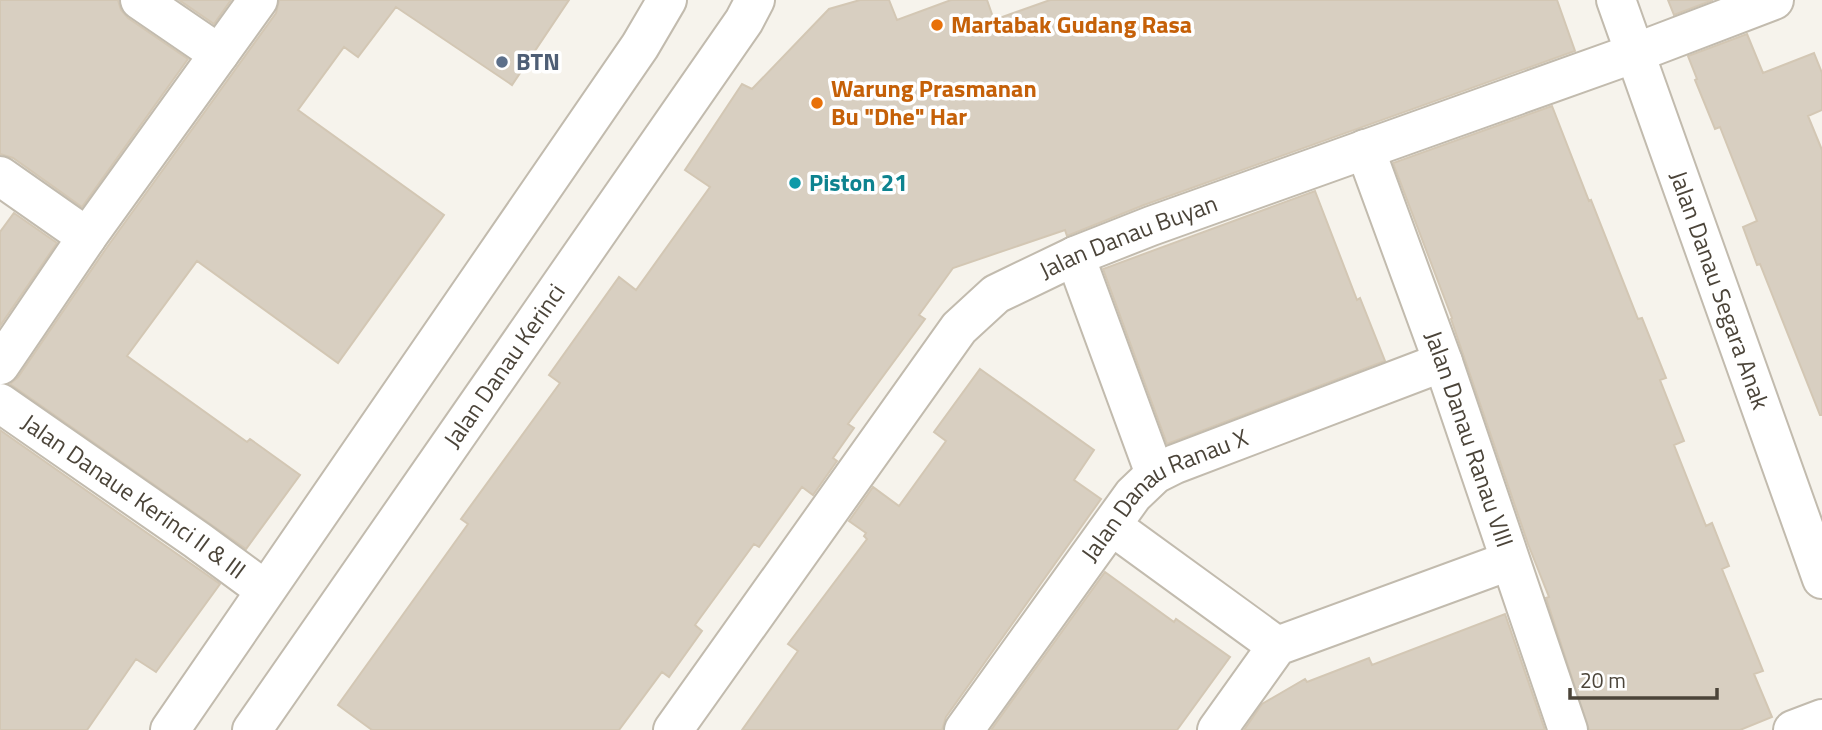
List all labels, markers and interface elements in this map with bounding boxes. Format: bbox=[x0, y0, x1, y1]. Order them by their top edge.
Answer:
place label: Martabak Gudang Rasa bbox=[951, 6, 1192, 42]
marker: Martabak Gudang Rasa bbox=[929, 17, 945, 33]
place label: BTN bbox=[516, 43, 560, 79]
marker: BTN bbox=[494, 54, 510, 70]
place label: Warung Prasmanan Bu "Dhe" Har bbox=[831, 70, 1037, 134]
marker: Warung Prasmanan Bu "Dhe" Har bbox=[809, 95, 825, 111]
place label: Piston 21 bbox=[809, 164, 908, 200]
street label: Jalan Danau Segara Anak bbox=[1661, 166, 1779, 415]
marker: Piston 21 bbox=[787, 175, 803, 191]
street label: Jalan Danau Buyan bbox=[1033, 185, 1222, 288]
street label: Jalan Danau Kerinci bbox=[434, 276, 573, 455]
street label: Jalan Danau Ranau VIII bbox=[1416, 325, 1524, 552]
street label: Jalan Danaue Kerinci II & III bbox=[15, 404, 254, 587]
street label: Jalan Danau Ranau X bbox=[1072, 419, 1253, 569]
scale bar bbox=[1570, 656, 1717, 700]
text: 20 m bbox=[1580, 664, 1626, 696]

